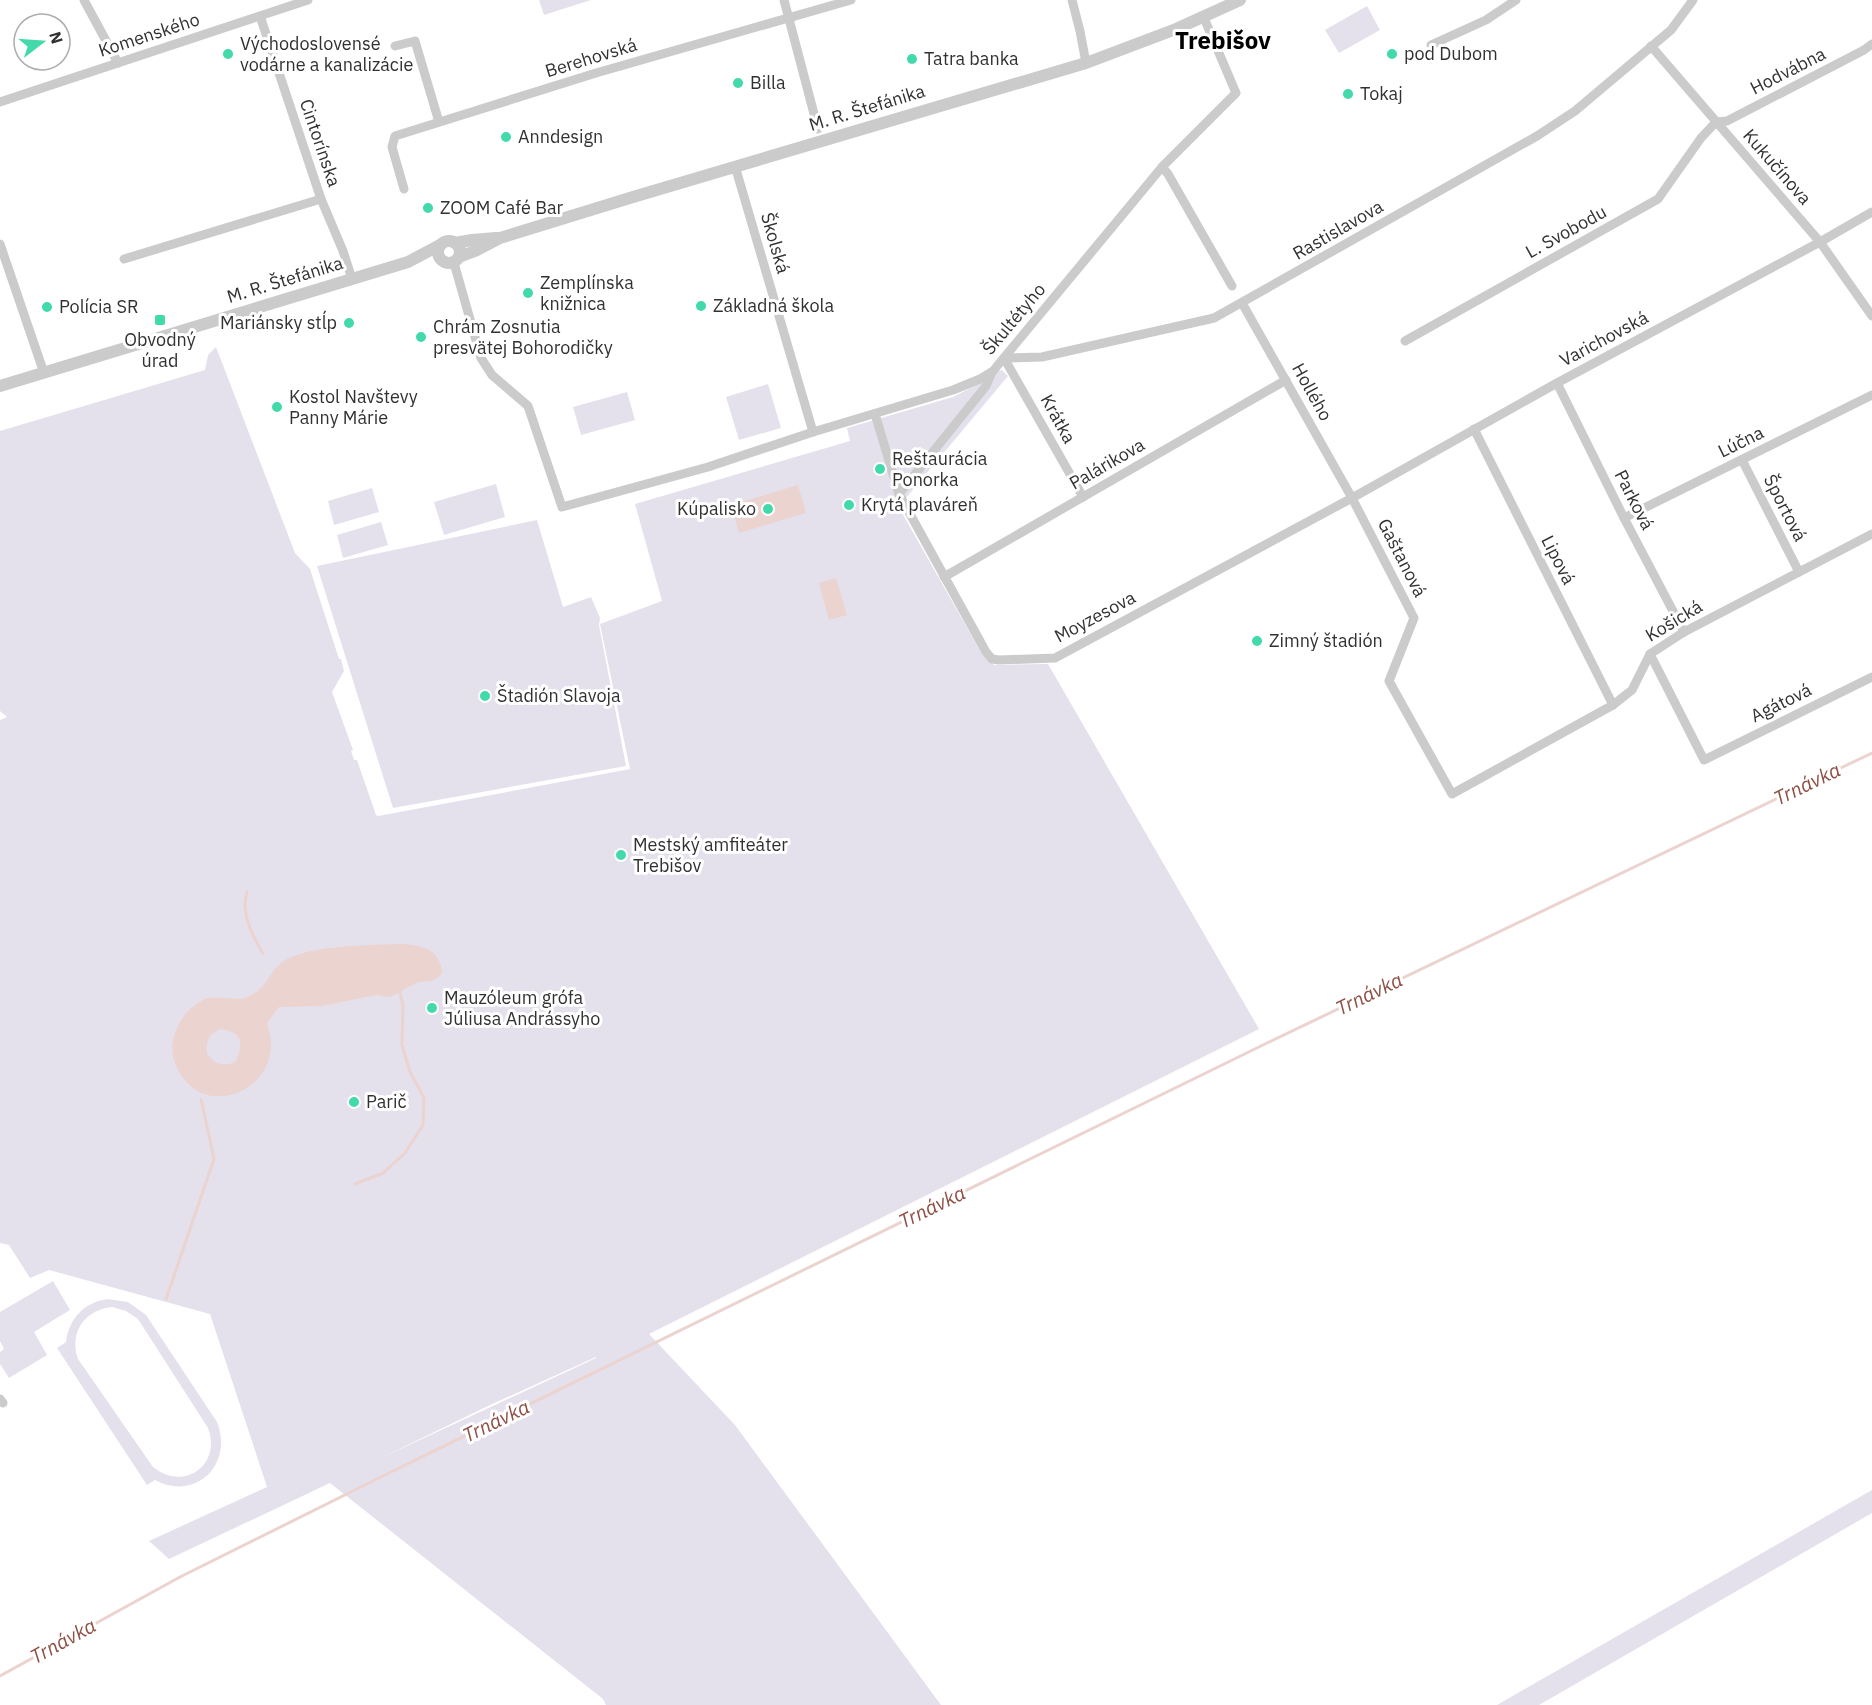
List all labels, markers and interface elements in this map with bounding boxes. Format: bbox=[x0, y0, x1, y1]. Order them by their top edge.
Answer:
street label: Komenského bbox=[95, 7, 202, 62]
north arrow bbox=[12, 12, 72, 72]
district label: Trebišov bbox=[1175, 24, 1271, 56]
text: N bbox=[45, 29, 68, 46]
place label: Východoslovensé vodárne a kanalizácie bbox=[240, 32, 413, 76]
street label: Berehovská bbox=[542, 33, 640, 82]
place label: pod Dubom bbox=[1404, 42, 1498, 65]
street label: Hodvábna bbox=[1746, 42, 1830, 99]
marker: Východoslovensé vodárne a kanalizácie bbox=[221, 47, 235, 61]
place label: Tatra banka bbox=[924, 47, 1019, 70]
marker: pod Dubom bbox=[1385, 47, 1399, 61]
marker: Tatra banka bbox=[905, 52, 919, 66]
place label: Billa bbox=[750, 71, 786, 94]
marker: Billa bbox=[731, 76, 745, 90]
street label: M. R. Štefánika bbox=[806, 78, 928, 136]
place label: Tokaj bbox=[1360, 82, 1403, 105]
marker: Tokaj bbox=[1341, 87, 1355, 101]
street label: Cintorínska bbox=[295, 96, 346, 190]
street label: Kukučínova bbox=[1738, 124, 1817, 210]
place label: Anndesign bbox=[518, 125, 603, 148]
marker: Anndesign bbox=[499, 130, 513, 144]
street label: Rastislavova bbox=[1288, 194, 1387, 265]
place label: ZOOM Café Bar bbox=[440, 196, 564, 219]
street label: L. Svobodu bbox=[1521, 200, 1610, 263]
marker: ZOOM Café Bar bbox=[421, 201, 435, 215]
street label: Školská bbox=[756, 209, 796, 276]
street label: M. R. Štefánika bbox=[224, 250, 346, 308]
place label: Zemplínska knižnica bbox=[540, 271, 634, 315]
street label: Škultétyho bbox=[976, 278, 1050, 359]
marker: Zemplínska knižnica bbox=[521, 286, 535, 300]
place label: Základná škola bbox=[713, 294, 834, 317]
place label: Polícia SR bbox=[59, 295, 138, 318]
marker: Základná škola bbox=[694, 299, 708, 313]
marker: Polícia SR bbox=[40, 300, 54, 314]
street label: Varichovská bbox=[1556, 305, 1652, 371]
place label: Mariánsky stĺp bbox=[220, 310, 337, 334]
marker: Obvodný úrad bbox=[153, 313, 167, 327]
place label: Chrám Zosnutia presvätej Bohorodičky bbox=[433, 315, 613, 359]
marker: Mariánsky stĺp bbox=[342, 316, 356, 330]
place label: Obvodný úrad bbox=[124, 328, 196, 372]
marker: Chrám Zosnutia presvätej Bohorodičky bbox=[414, 330, 428, 344]
street label: Hollého bbox=[1287, 359, 1338, 425]
place label: Kostol Navštevy Panny Márie bbox=[289, 385, 418, 429]
street label: Krátka bbox=[1036, 390, 1081, 448]
marker: Kostol Navštevy Panny Márie bbox=[270, 400, 284, 414]
street label: Lúčna bbox=[1714, 421, 1768, 462]
street label: Palárikova bbox=[1065, 433, 1149, 494]
place label: Reštaurácia Ponorka bbox=[892, 447, 988, 491]
marker: Reštaurácia Ponorka bbox=[873, 462, 887, 476]
street label: Parková bbox=[1610, 466, 1659, 534]
street label: Športová bbox=[1759, 470, 1813, 545]
place label: Krytá plaváreň bbox=[861, 493, 978, 516]
place label: Kúpalisko bbox=[677, 497, 756, 520]
marker: Krytá plaváreň bbox=[842, 498, 856, 512]
marker: Kúpalisko bbox=[761, 502, 775, 516]
street label: Gaštanová bbox=[1373, 515, 1432, 601]
street label: Lipová bbox=[1536, 531, 1581, 589]
street label: Moyzesova bbox=[1050, 585, 1140, 648]
street label: Košická bbox=[1641, 594, 1707, 646]
place label: Zimný štadión bbox=[1269, 629, 1383, 652]
marker: Zimný štadión bbox=[1250, 634, 1264, 648]
street label: Agátová bbox=[1746, 678, 1815, 727]
place label: Štadión Slavoja bbox=[497, 683, 621, 707]
marker: Štadión Slavoja bbox=[478, 689, 492, 703]
water label: Trnávka bbox=[1769, 756, 1845, 811]
place label: Mestský amfiteáter Trebišov bbox=[633, 833, 788, 877]
marker: Mestský amfiteáter Trebišov bbox=[614, 848, 628, 862]
water label: Trnávka bbox=[1331, 966, 1407, 1021]
place label: Mauzóleum grófa Júliusa Andrássyho bbox=[444, 986, 600, 1030]
marker: Mauzóleum grófa Júliusa Andrássyho bbox=[425, 1001, 439, 1015]
place label: Parič bbox=[366, 1090, 407, 1113]
marker: Parič bbox=[347, 1095, 361, 1109]
water label: Trnávka bbox=[894, 1179, 970, 1234]
water label: Trnávka bbox=[458, 1393, 534, 1448]
water label: Trnávka bbox=[25, 1611, 101, 1670]

